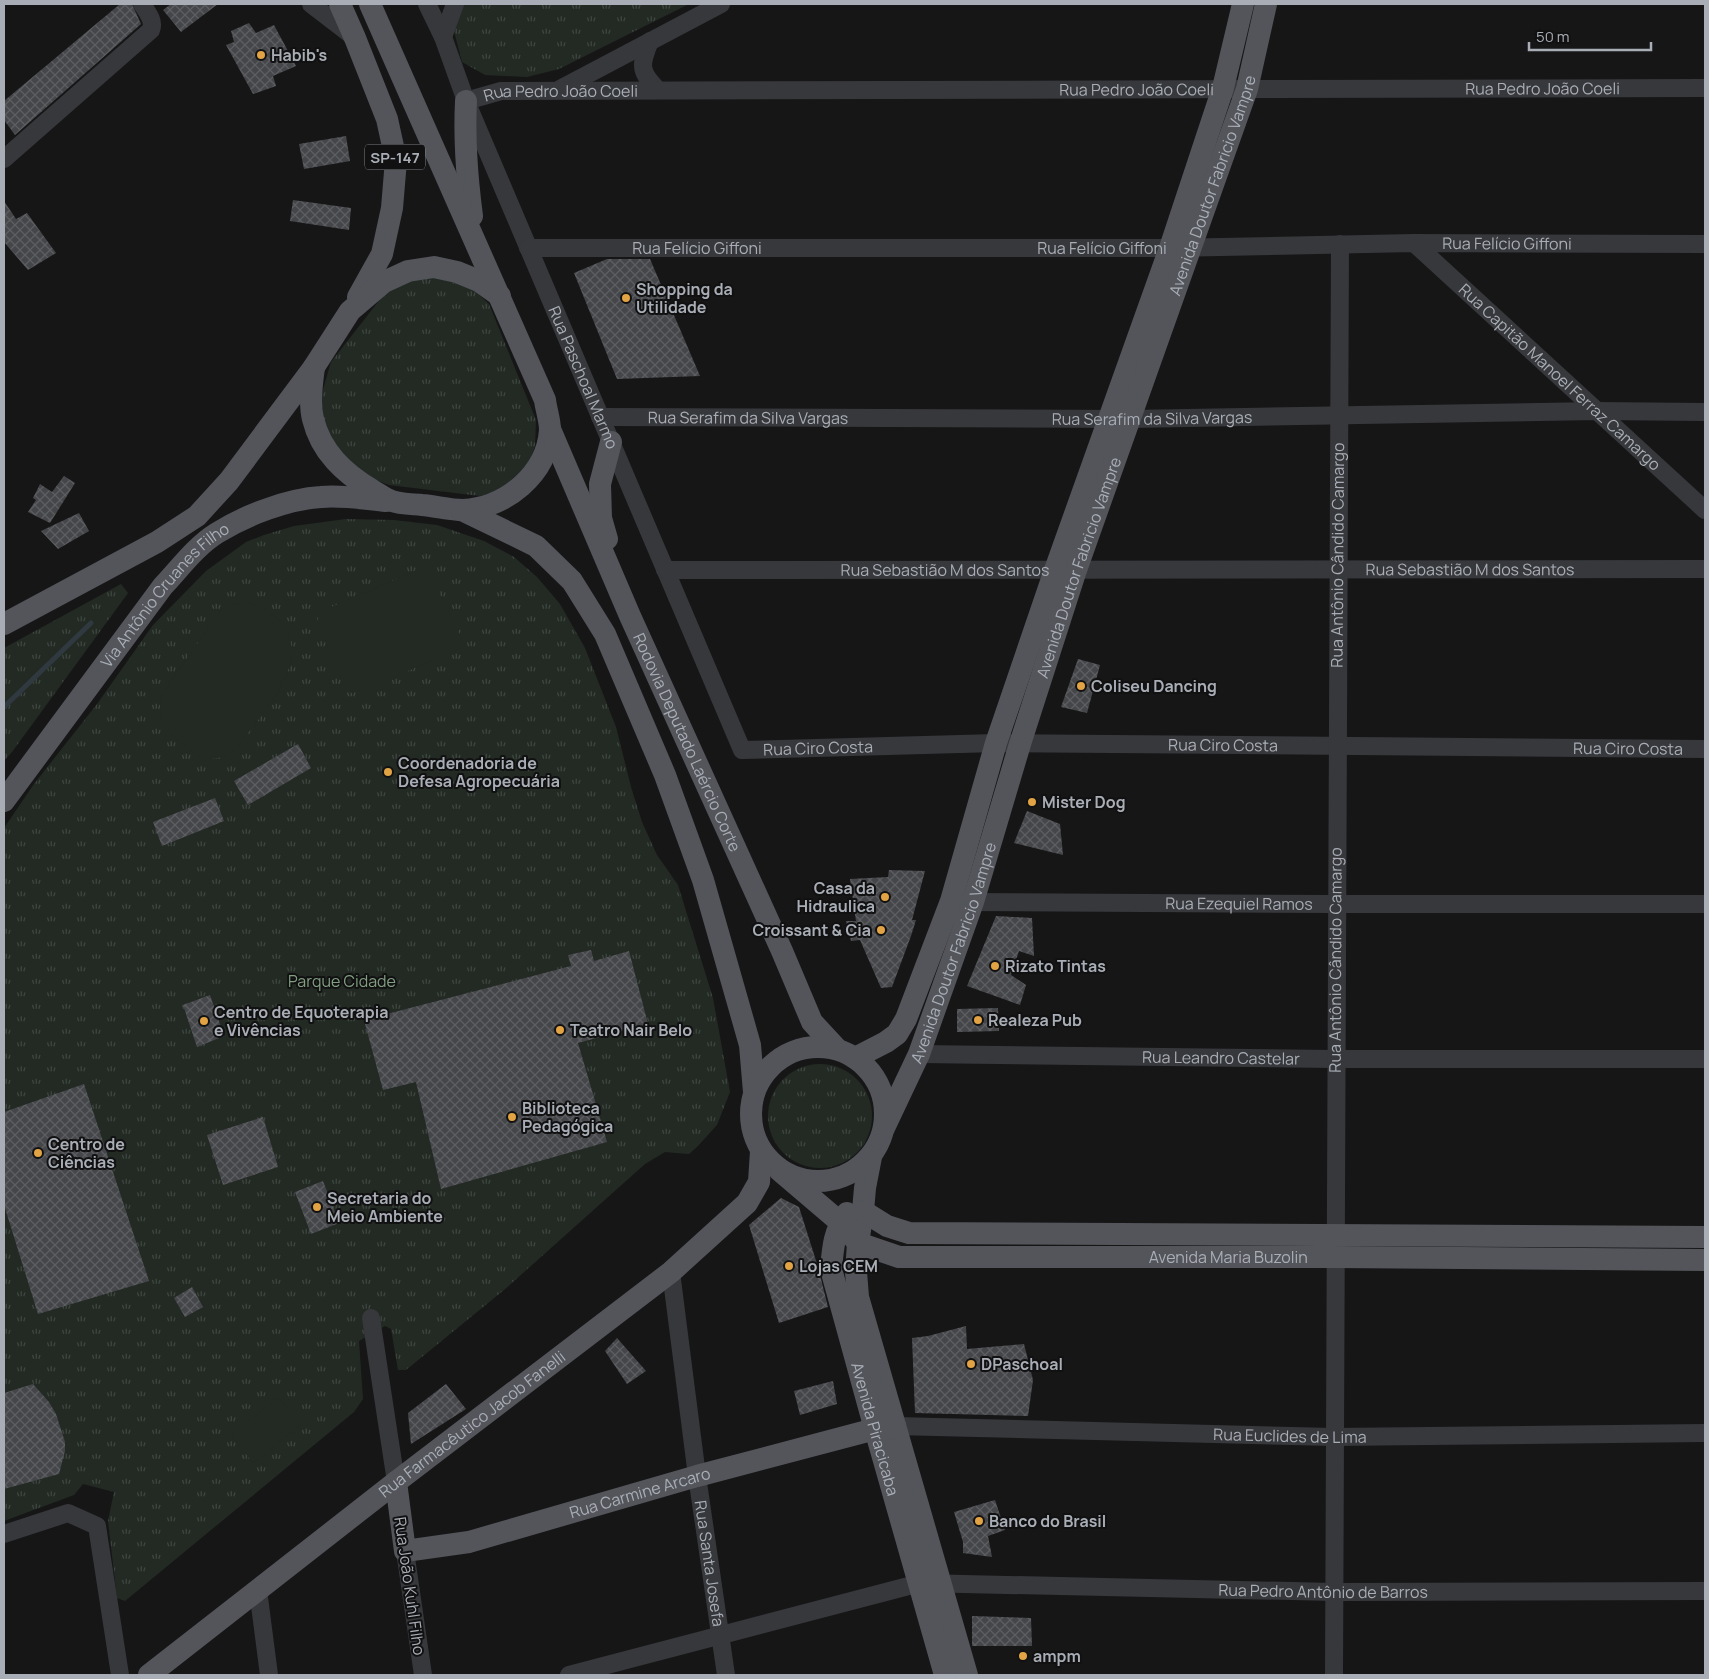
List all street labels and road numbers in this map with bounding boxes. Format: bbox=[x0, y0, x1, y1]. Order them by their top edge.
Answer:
street label: Avenida Doutor Fabricio Vampre bbox=[1163, 73, 1261, 298]
street label: Rua Pedro João Coeli bbox=[1465, 77, 1620, 100]
street label: Rua Pedro João Coeli bbox=[1059, 78, 1214, 101]
street label: Rua Pedro João Coeli bbox=[481, 80, 638, 106]
road number: SP-147 bbox=[365, 144, 425, 170]
street label: Rua Felício Giffoni bbox=[1442, 232, 1572, 255]
street label: Rua Felício Giffoni bbox=[632, 237, 762, 259]
street label: Rua Felício Giffoni bbox=[1037, 237, 1167, 259]
street label: Rua Capitão Manoel Ferraz Camargo bbox=[1454, 278, 1666, 475]
street label: Rua Paschoal Marmo bbox=[543, 303, 624, 452]
street label: Rua Serafim da Silva Vargas bbox=[648, 406, 848, 429]
street label: Rua Serafim da Silva Vargas bbox=[1052, 406, 1252, 430]
street label: Rua Antônio Cândido Camargo bbox=[1326, 442, 1349, 668]
street label: Avenida Doutor Fabricio Vampre bbox=[1031, 454, 1126, 681]
street label: Via Antônio Cruanes Filho bbox=[95, 517, 233, 672]
street label: Rua Sebastião M dos Santos bbox=[1366, 558, 1574, 580]
street label: Rua Sebastião M dos Santos bbox=[841, 559, 1049, 581]
street label: Rodovia Deputado Laércio Corte bbox=[628, 629, 746, 855]
street label: Rua Ciro Costa bbox=[1168, 733, 1278, 756]
street label: Rua Ciro Costa bbox=[763, 735, 873, 760]
street label: Rua Ciro Costa bbox=[1573, 737, 1683, 760]
street label: Avenida Doutor Fabricio Vampre bbox=[905, 840, 1001, 1067]
street label: Rua Antônio Cândido Camargo bbox=[1324, 847, 1347, 1073]
street label: Rua Ezequiel Ramos bbox=[1165, 892, 1313, 915]
street label: Rua Leandro Castelar bbox=[1142, 1046, 1300, 1070]
street label: Avenida Maria Buzolin bbox=[1149, 1246, 1308, 1268]
street label: Rua Farmacêutico Jacob Fanelli bbox=[374, 1346, 570, 1503]
street label: Avenida Piracicaba bbox=[846, 1360, 904, 1498]
street label: Rua Euclides de Lima bbox=[1213, 1423, 1367, 1448]
street label: Rua Carmine Arcaro bbox=[567, 1462, 713, 1523]
street label: Rua Santa Josefa bbox=[690, 1499, 730, 1628]
street label: Rua João Kuhl Filho bbox=[389, 1515, 431, 1657]
street label: Rua Pedro Antônio de Barros bbox=[1218, 1578, 1428, 1603]

